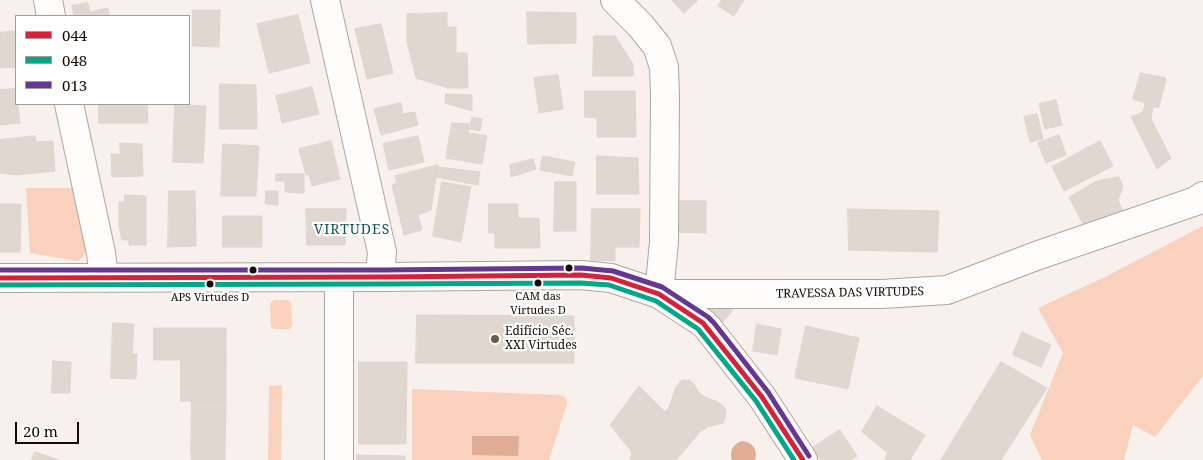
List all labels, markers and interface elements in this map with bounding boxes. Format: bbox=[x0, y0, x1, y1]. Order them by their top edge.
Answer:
legend bbox=[15, 15, 190, 105]
text: 044 bbox=[62, 25, 87, 45]
text: 048 bbox=[62, 50, 87, 70]
text: 013 bbox=[62, 75, 87, 95]
district label: VIRTUDES bbox=[313, 222, 391, 238]
unlabelled marker bbox=[564, 263, 574, 273]
unlabelled marker bbox=[248, 265, 258, 275]
marker: CAM das Virtudes D bbox=[533, 278, 543, 288]
marker: APS Virtudes D bbox=[205, 279, 215, 289]
street label: TRAVESSA DAS VIRTUDES bbox=[776, 285, 924, 301]
place label: CAM das Virtudes D bbox=[510, 290, 566, 316]
place label: APS Virtudes D bbox=[171, 291, 249, 305]
place label: Edifício Séc. XXI Virtudes bbox=[505, 325, 577, 353]
marker: Edifício Séc. XXI Virtudes bbox=[489, 333, 501, 345]
scale bar bbox=[18, 412, 81, 444]
text: 20 m bbox=[23, 421, 58, 441]

